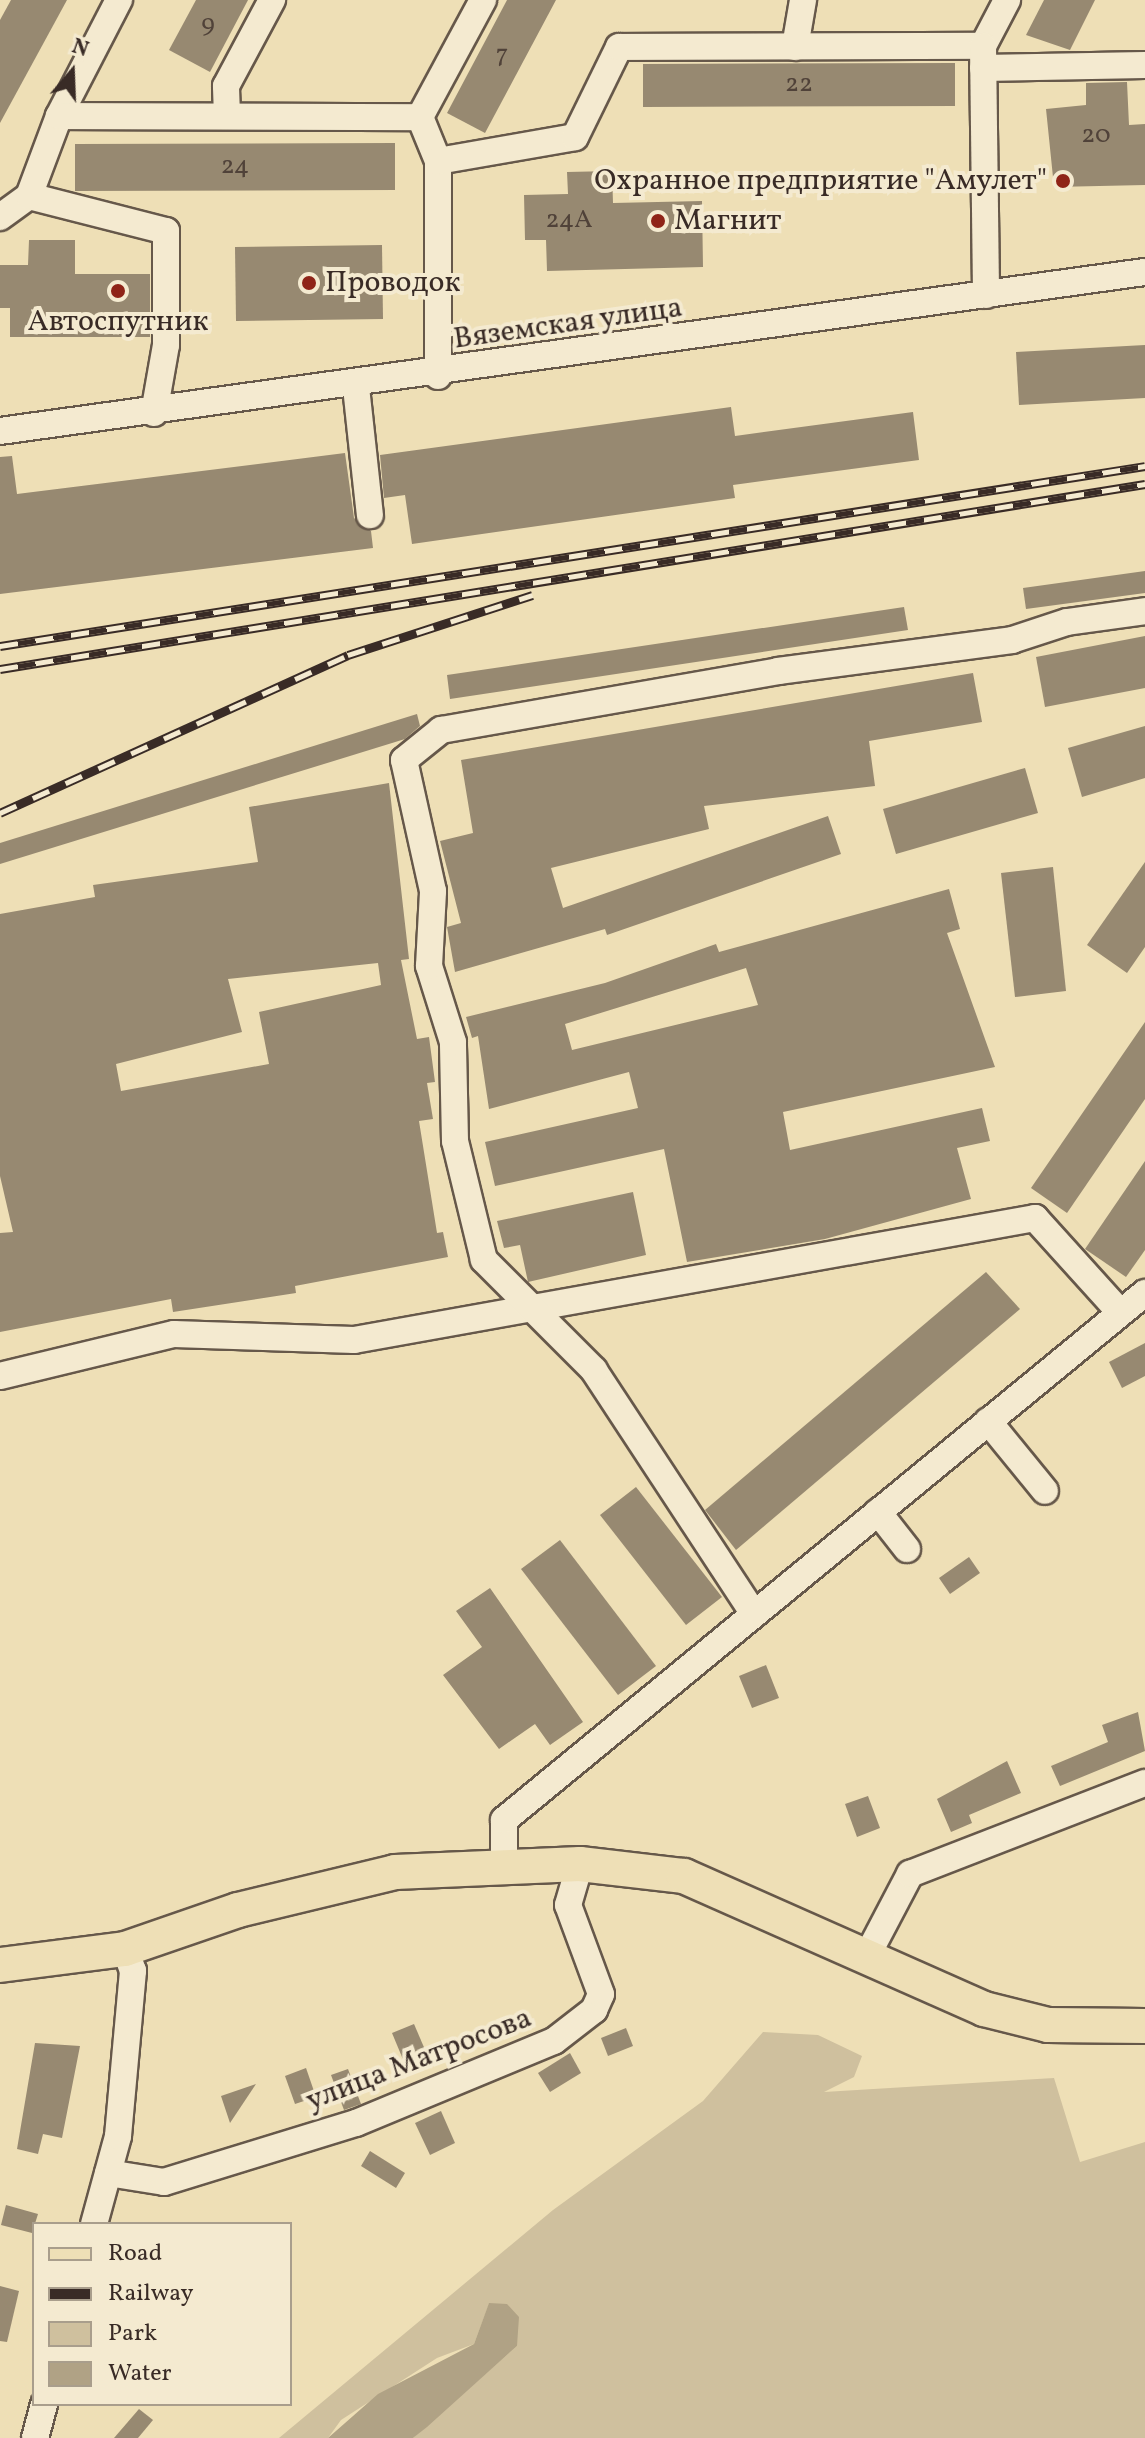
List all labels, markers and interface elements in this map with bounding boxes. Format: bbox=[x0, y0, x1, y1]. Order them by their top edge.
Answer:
house number: 9 bbox=[201, 9, 215, 41]
north arrow bbox=[32, 32, 112, 112]
text: N bbox=[67, 32, 93, 66]
house number: 7 bbox=[496, 40, 508, 72]
house number: 22 bbox=[785, 69, 813, 101]
house number: 20 bbox=[1081, 120, 1111, 152]
house number: 24 bbox=[221, 151, 249, 183]
place label: Охранное предприятие "Амулет" bbox=[594, 163, 1047, 199]
marker: Охранное предприятие "Амулет" bbox=[1054, 172, 1072, 190]
place label: Магнит bbox=[674, 203, 781, 239]
house number: 24А bbox=[545, 205, 593, 237]
marker: Магнит bbox=[649, 212, 667, 230]
place label: Проводок bbox=[325, 265, 461, 301]
marker: Проводок bbox=[300, 274, 318, 292]
marker: Автоспутник bbox=[109, 282, 127, 300]
street label: Вяземская улица bbox=[451, 290, 685, 358]
place label: Автоспутник bbox=[28, 304, 208, 340]
street label: улица Матросова bbox=[301, 2000, 537, 2120]
legend bbox=[32, 2222, 292, 2406]
text: Road bbox=[108, 2237, 162, 2271]
text: Railway bbox=[108, 2277, 194, 2311]
text: Park bbox=[108, 2317, 157, 2351]
text: Water bbox=[108, 2357, 172, 2391]

